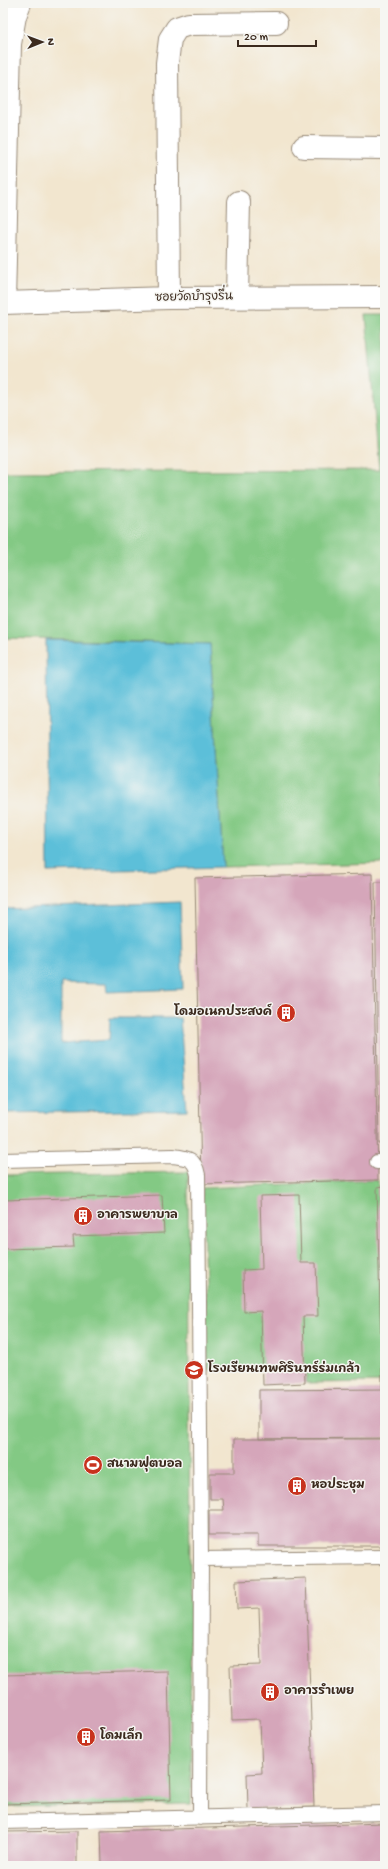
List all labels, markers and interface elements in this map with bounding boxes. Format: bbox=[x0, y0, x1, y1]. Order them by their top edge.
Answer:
north arrow bbox=[22, 22, 62, 62]
scale bar bbox=[238, 22, 316, 48]
text: 20 m bbox=[244, 31, 269, 45]
text: N bbox=[44, 38, 56, 46]
street label: ซอยวัดบำรุงรื่น bbox=[155, 284, 234, 306]
building icon: โดมอเนกประสงค์ bbox=[275, 1002, 297, 1024]
place label: โดมอเนกประสงค์ bbox=[173, 1003, 272, 1020]
building icon: อาคารพยาบาล bbox=[72, 1205, 94, 1227]
place label: อาคารพยาบาล bbox=[97, 1209, 178, 1223]
school or university icon: โรงเรียนเทพศิรินทร์ร่มเกล้า bbox=[183, 1359, 205, 1381]
place label: โรงเรียนเทพศิรินทร์ร่มเกล้า bbox=[207, 1360, 360, 1377]
sports icon: สนามฟุตบอล bbox=[82, 1454, 104, 1476]
place label: สนามฟุตบอล bbox=[107, 1456, 182, 1472]
building icon: หอประชุม bbox=[286, 1475, 308, 1497]
place label: หอประชุม bbox=[311, 1477, 365, 1493]
building icon: อาคารรำเพย bbox=[259, 1681, 281, 1703]
place label: อาคารรำเพย bbox=[284, 1683, 354, 1699]
building icon: โดมเล็ก bbox=[75, 1726, 97, 1748]
place label: โดมเล็ก bbox=[100, 1726, 142, 1744]

